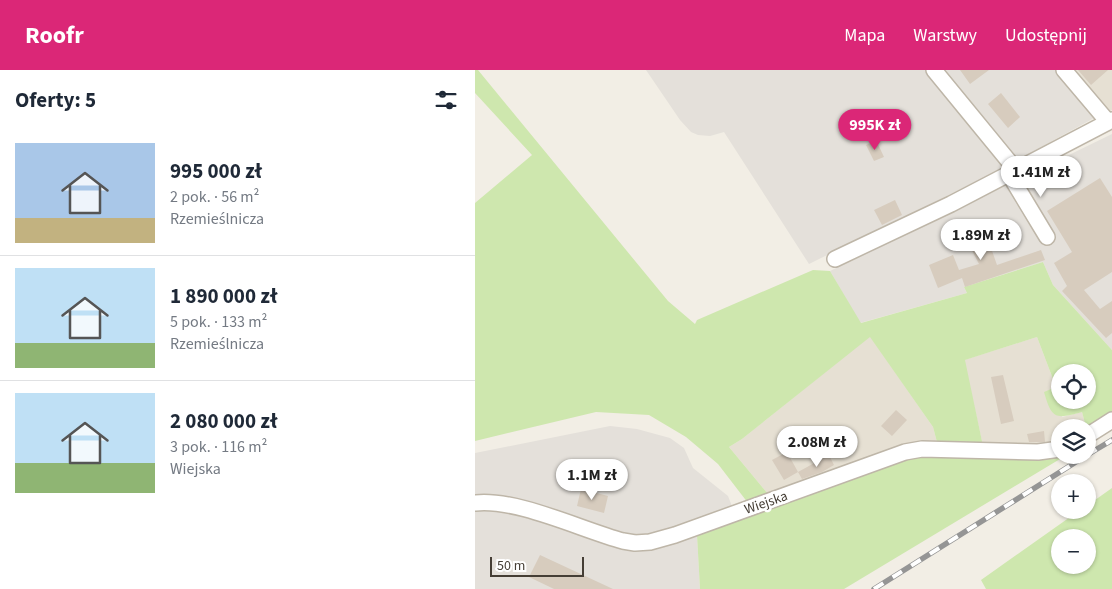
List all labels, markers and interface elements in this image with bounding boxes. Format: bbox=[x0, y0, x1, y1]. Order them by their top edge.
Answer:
text: Roofr bbox=[25, 18, 84, 53]
text: Mapa bbox=[844, 23, 885, 48]
text: Warstwy bbox=[913, 23, 977, 48]
text: Udostępnij bbox=[1005, 23, 1087, 48]
text: Oferty: 5 bbox=[15, 85, 96, 115]
icon: filters bbox=[432, 86, 460, 114]
pin: 995K zł bbox=[829, 108, 921, 151]
text: 995K zł bbox=[849, 114, 901, 136]
text: 995 000 zł bbox=[170, 156, 262, 186]
pin: 1.41M zł bbox=[989, 156, 1093, 198]
text: 1.41M zł bbox=[1012, 161, 1070, 183]
icon: home bbox=[55, 163, 115, 223]
text: 2 pok. · 56 m² bbox=[170, 186, 259, 208]
text: Rzemieślnicza bbox=[170, 208, 264, 230]
pin: 1.89M zł bbox=[929, 218, 1033, 261]
text: 1.89M zł bbox=[952, 224, 1010, 246]
text: 1 890 000 zł bbox=[170, 281, 277, 311]
icon: home bbox=[55, 288, 115, 348]
text: 5 pok. · 133 m² bbox=[170, 311, 267, 333]
text: Rzemieślnicza bbox=[170, 333, 264, 355]
map controls bbox=[1051, 364, 1096, 574]
button: locate bbox=[1051, 364, 1096, 409]
text: 2 080 000 zł bbox=[170, 406, 277, 436]
icon: home bbox=[55, 413, 115, 473]
button: layers bbox=[1051, 419, 1096, 464]
pin: 2.08M zł bbox=[765, 426, 869, 468]
text: 2.08M zł bbox=[788, 431, 846, 453]
text: 3 pok. · 116 m² bbox=[170, 436, 267, 458]
text: Wiejska bbox=[170, 458, 221, 480]
pin: 1.1M zł bbox=[546, 458, 638, 501]
text: 1.1M zł bbox=[567, 464, 617, 486]
button: + bbox=[1051, 474, 1096, 519]
street label: Wiejska bbox=[742, 486, 790, 520]
button: − bbox=[1051, 529, 1096, 574]
scale bar bbox=[490, 554, 584, 577]
text: 50 m bbox=[497, 556, 525, 576]

